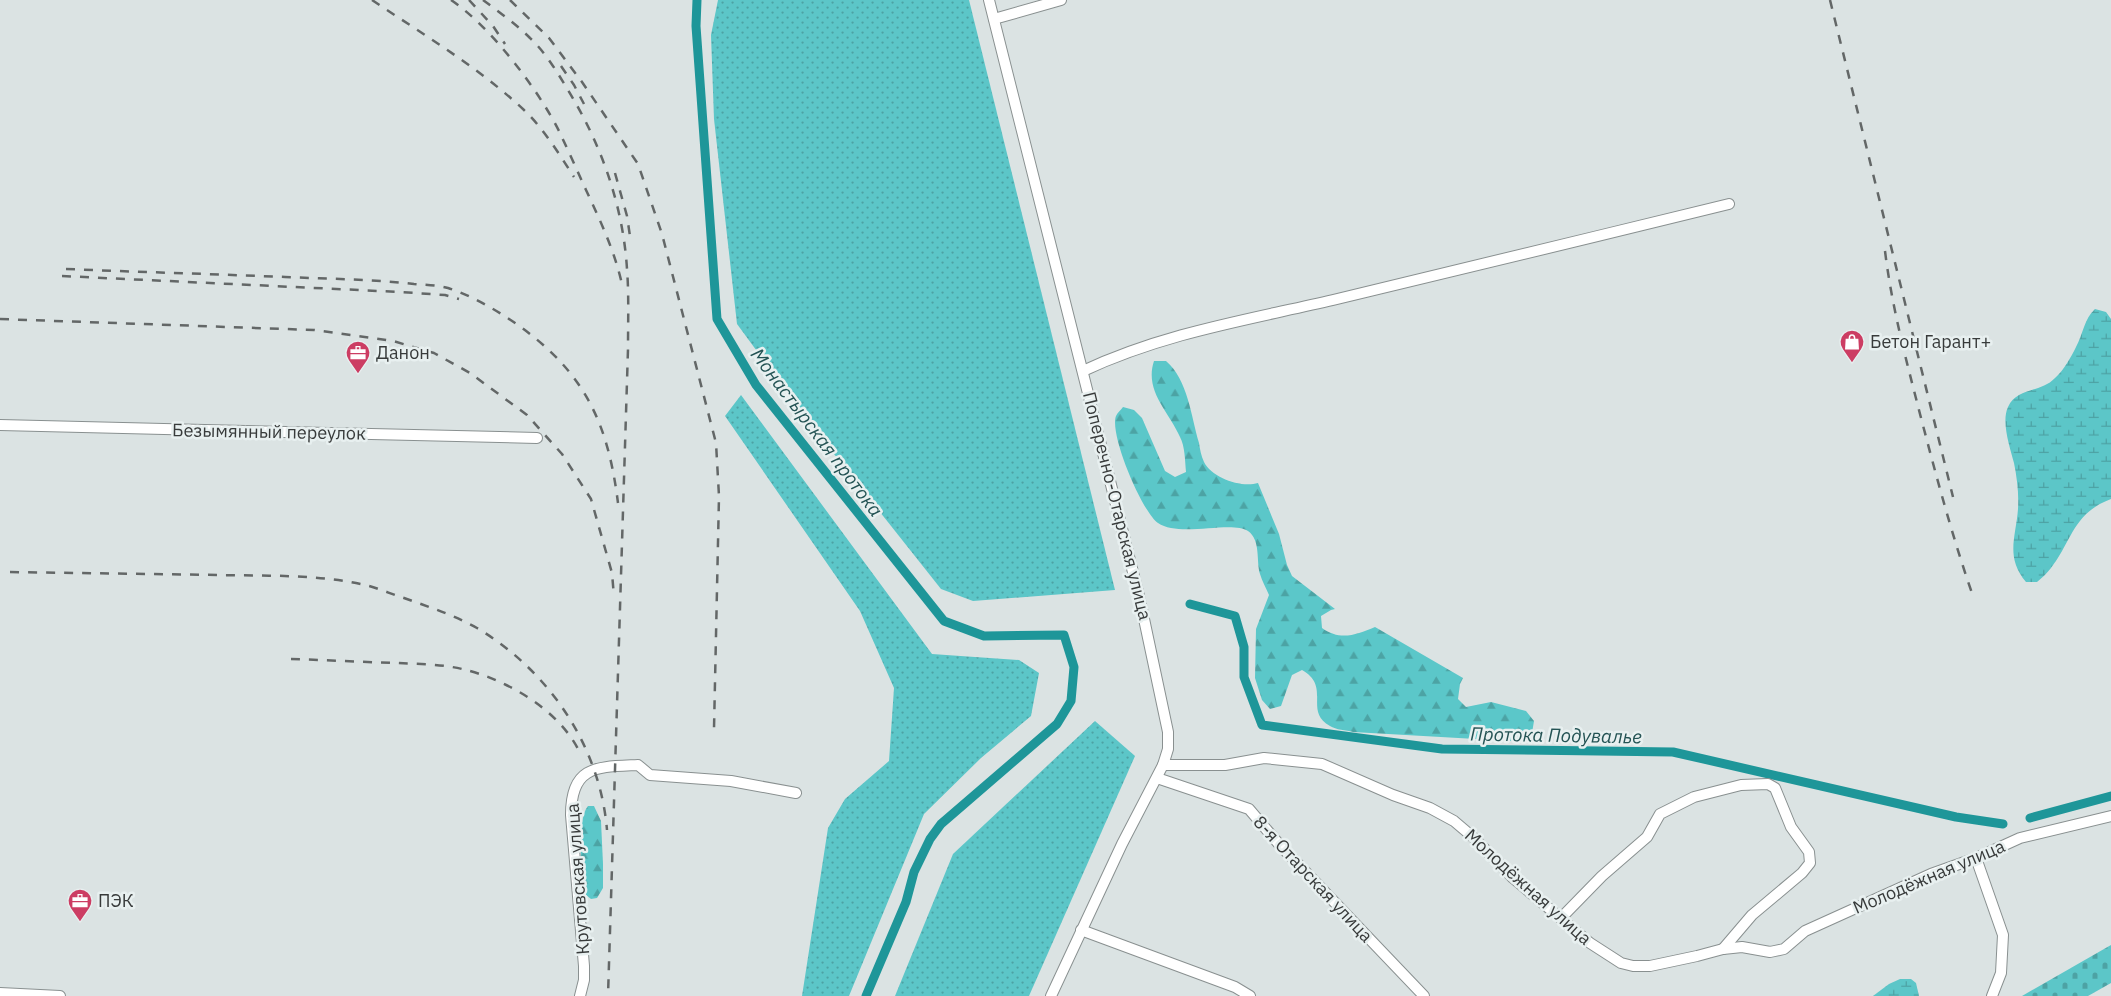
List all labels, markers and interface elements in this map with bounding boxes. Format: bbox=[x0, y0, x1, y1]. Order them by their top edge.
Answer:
shop icon: Бетон Гарант+ bbox=[1839, 329, 1865, 363]
place label: Бетон Гарант+ bbox=[1870, 330, 1991, 353]
office icon: Данон bbox=[345, 340, 371, 374]
place label: Данон bbox=[376, 341, 430, 364]
water label: Монастырская протока bbox=[746, 343, 888, 521]
street label: Поперечно-Отарская улица bbox=[1078, 389, 1157, 623]
street label: Безымянный переулок bbox=[172, 418, 366, 445]
water label: Протока Подувалье bbox=[1470, 722, 1642, 749]
street label: Крутовская улица bbox=[561, 802, 594, 956]
street label: 8-я Отарская улица bbox=[1249, 810, 1378, 947]
street label: Молодёжная улица bbox=[1460, 824, 1597, 950]
street label: Молодёжная улица bbox=[1849, 834, 2009, 919]
office icon: ПЭК bbox=[67, 888, 93, 922]
place label: ПЭК bbox=[98, 889, 134, 912]

